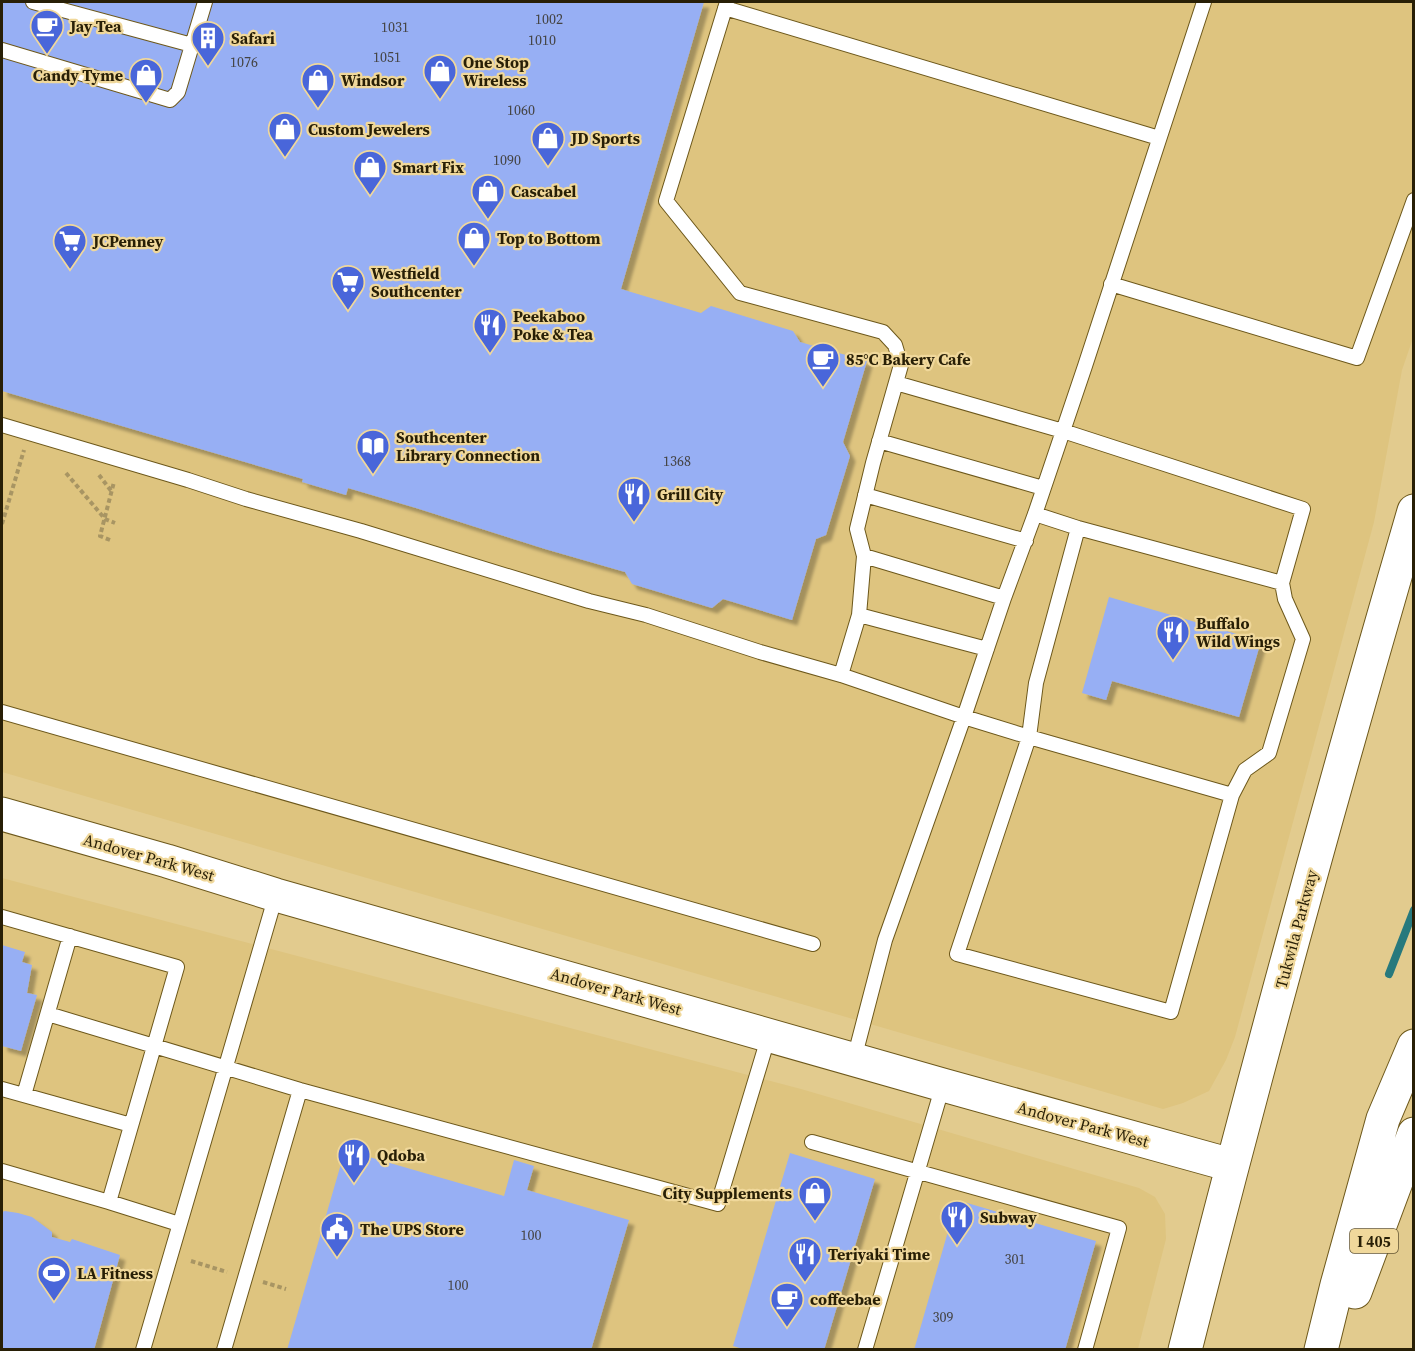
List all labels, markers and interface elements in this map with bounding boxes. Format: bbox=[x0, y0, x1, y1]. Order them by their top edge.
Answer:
cafe icon: Jay Tea bbox=[29, 8, 65, 55]
house number: 1002 bbox=[535, 9, 563, 29]
place label: Jay Tea bbox=[69, 15, 122, 37]
house number: 1031 bbox=[381, 17, 409, 37]
building icon: Safari bbox=[190, 20, 226, 67]
place label: Safari bbox=[231, 27, 275, 49]
house number: 1010 bbox=[528, 30, 556, 50]
house number: 1051 bbox=[373, 47, 401, 67]
place label: One Stop Wireless bbox=[463, 51, 529, 91]
house number: 1076 bbox=[230, 52, 258, 72]
shop icon: One Stop Wireless bbox=[422, 53, 458, 100]
shop icon: Candy Tyme bbox=[128, 57, 164, 104]
shop icon: Windsor bbox=[300, 62, 336, 109]
place label: Candy Tyme bbox=[33, 64, 123, 86]
place label: Windsor bbox=[341, 69, 405, 91]
house number: 1060 bbox=[507, 100, 535, 120]
shop icon: Custom Jewelers bbox=[267, 111, 303, 158]
place label: Custom Jewelers bbox=[308, 118, 430, 140]
shop icon: JD Sports bbox=[530, 120, 566, 167]
place label: JD Sports bbox=[570, 127, 640, 149]
shop icon: Smart Fix bbox=[352, 149, 388, 196]
house number: 1090 bbox=[493, 150, 521, 170]
place label: Smart Fix bbox=[393, 156, 464, 178]
shop icon: Cascabel bbox=[470, 173, 506, 220]
place label: Cascabel bbox=[511, 180, 576, 202]
shop icon: Top to Bottom bbox=[456, 220, 492, 267]
supermarket icon: JCPenney bbox=[52, 223, 88, 270]
place label: Top to Bottom bbox=[497, 227, 601, 249]
place label: JCPenney bbox=[92, 230, 164, 252]
place label: Westfield Southcenter bbox=[371, 262, 462, 302]
supermarket icon: Westfield Southcenter bbox=[330, 264, 366, 311]
place label: Peekaboo Poke & Tea bbox=[513, 305, 594, 345]
restaurant icon: Peekaboo Poke & Tea bbox=[472, 307, 508, 354]
cafe icon: 85°C Bakery Cafe bbox=[805, 341, 841, 388]
place label: 85°C Bakery Cafe bbox=[846, 348, 971, 370]
place label: Southcenter Library Connection bbox=[396, 426, 540, 466]
library icon: Southcenter Library Connection bbox=[355, 428, 391, 475]
house number: 1368 bbox=[663, 451, 691, 471]
restaurant icon: Grill City bbox=[616, 476, 652, 523]
place label: Grill City bbox=[657, 483, 724, 505]
place label: Buffalo Wild Wings bbox=[1196, 612, 1280, 652]
restaurant icon: Buffalo Wild Wings bbox=[1155, 614, 1191, 661]
street label: Andover Park West bbox=[81, 828, 218, 886]
street label: Tukwila Parkway bbox=[1270, 867, 1323, 991]
street label: Andover Park West bbox=[548, 962, 685, 1020]
street label: Andover Park West bbox=[1015, 1096, 1152, 1152]
restaurant icon: Qdoba bbox=[336, 1137, 372, 1184]
place label: Qdoba bbox=[377, 1144, 425, 1166]
shop icon: City Supplements bbox=[797, 1175, 833, 1222]
place label: City Supplements bbox=[663, 1182, 792, 1204]
restaurant icon: Subway bbox=[939, 1199, 975, 1246]
place label: Subway bbox=[980, 1206, 1037, 1228]
public building icon: The UPS Store bbox=[319, 1211, 355, 1258]
place label: The UPS Store bbox=[360, 1218, 464, 1240]
house number: 100 bbox=[521, 1225, 542, 1245]
road number: I 405 bbox=[1350, 1229, 1398, 1253]
restaurant icon: Teriyaki Time bbox=[787, 1236, 823, 1283]
place label: Teriyaki Time bbox=[828, 1243, 930, 1265]
house number: 301 bbox=[1005, 1249, 1026, 1269]
sports icon: LA Fitness bbox=[36, 1255, 72, 1302]
place label: LA Fitness bbox=[77, 1262, 153, 1284]
house number: 100 bbox=[448, 1275, 469, 1295]
cafe icon: coffeebae bbox=[769, 1281, 805, 1328]
place label: coffeebae bbox=[810, 1288, 881, 1310]
house number: 309 bbox=[933, 1307, 954, 1327]

